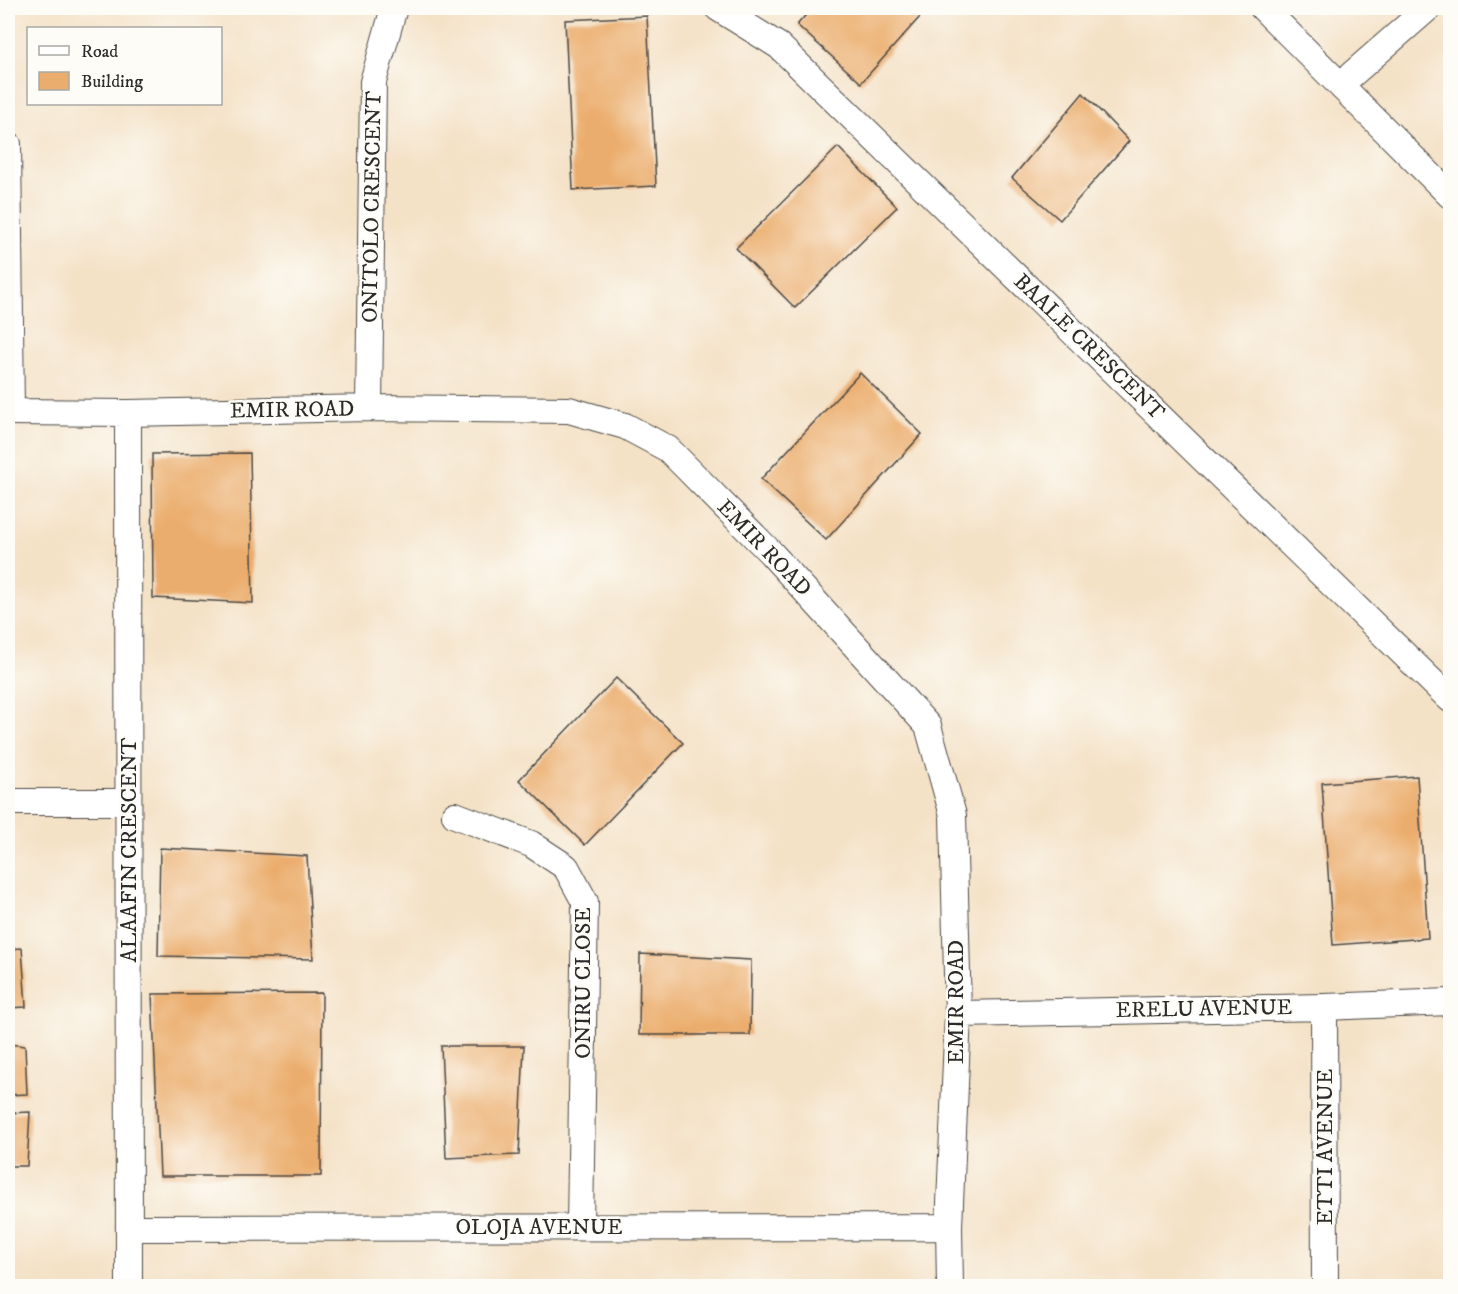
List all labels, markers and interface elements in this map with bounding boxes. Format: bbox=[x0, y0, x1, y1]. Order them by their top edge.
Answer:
legend bbox=[27, 27, 222, 105]
text: Road bbox=[81, 41, 118, 63]
text: Building bbox=[81, 71, 143, 93]
street label: ONITOLO CRESCENT bbox=[356, 90, 388, 323]
street label: BAALE CRESCENT bbox=[1008, 268, 1170, 426]
street label: EMIR ROAD bbox=[230, 395, 354, 425]
street label: EMIR ROAD bbox=[711, 494, 817, 602]
street label: ALAAFIN CRESCENT bbox=[116, 737, 143, 962]
street label: ONIRU CLOSE bbox=[570, 907, 597, 1059]
street label: EMIR ROAD bbox=[943, 940, 970, 1064]
street label: ERELU AVENUE bbox=[1115, 994, 1293, 1024]
street label: ETTI AVENUE bbox=[1312, 1069, 1339, 1225]
street label: OLOJA AVENUE bbox=[455, 1214, 623, 1241]

